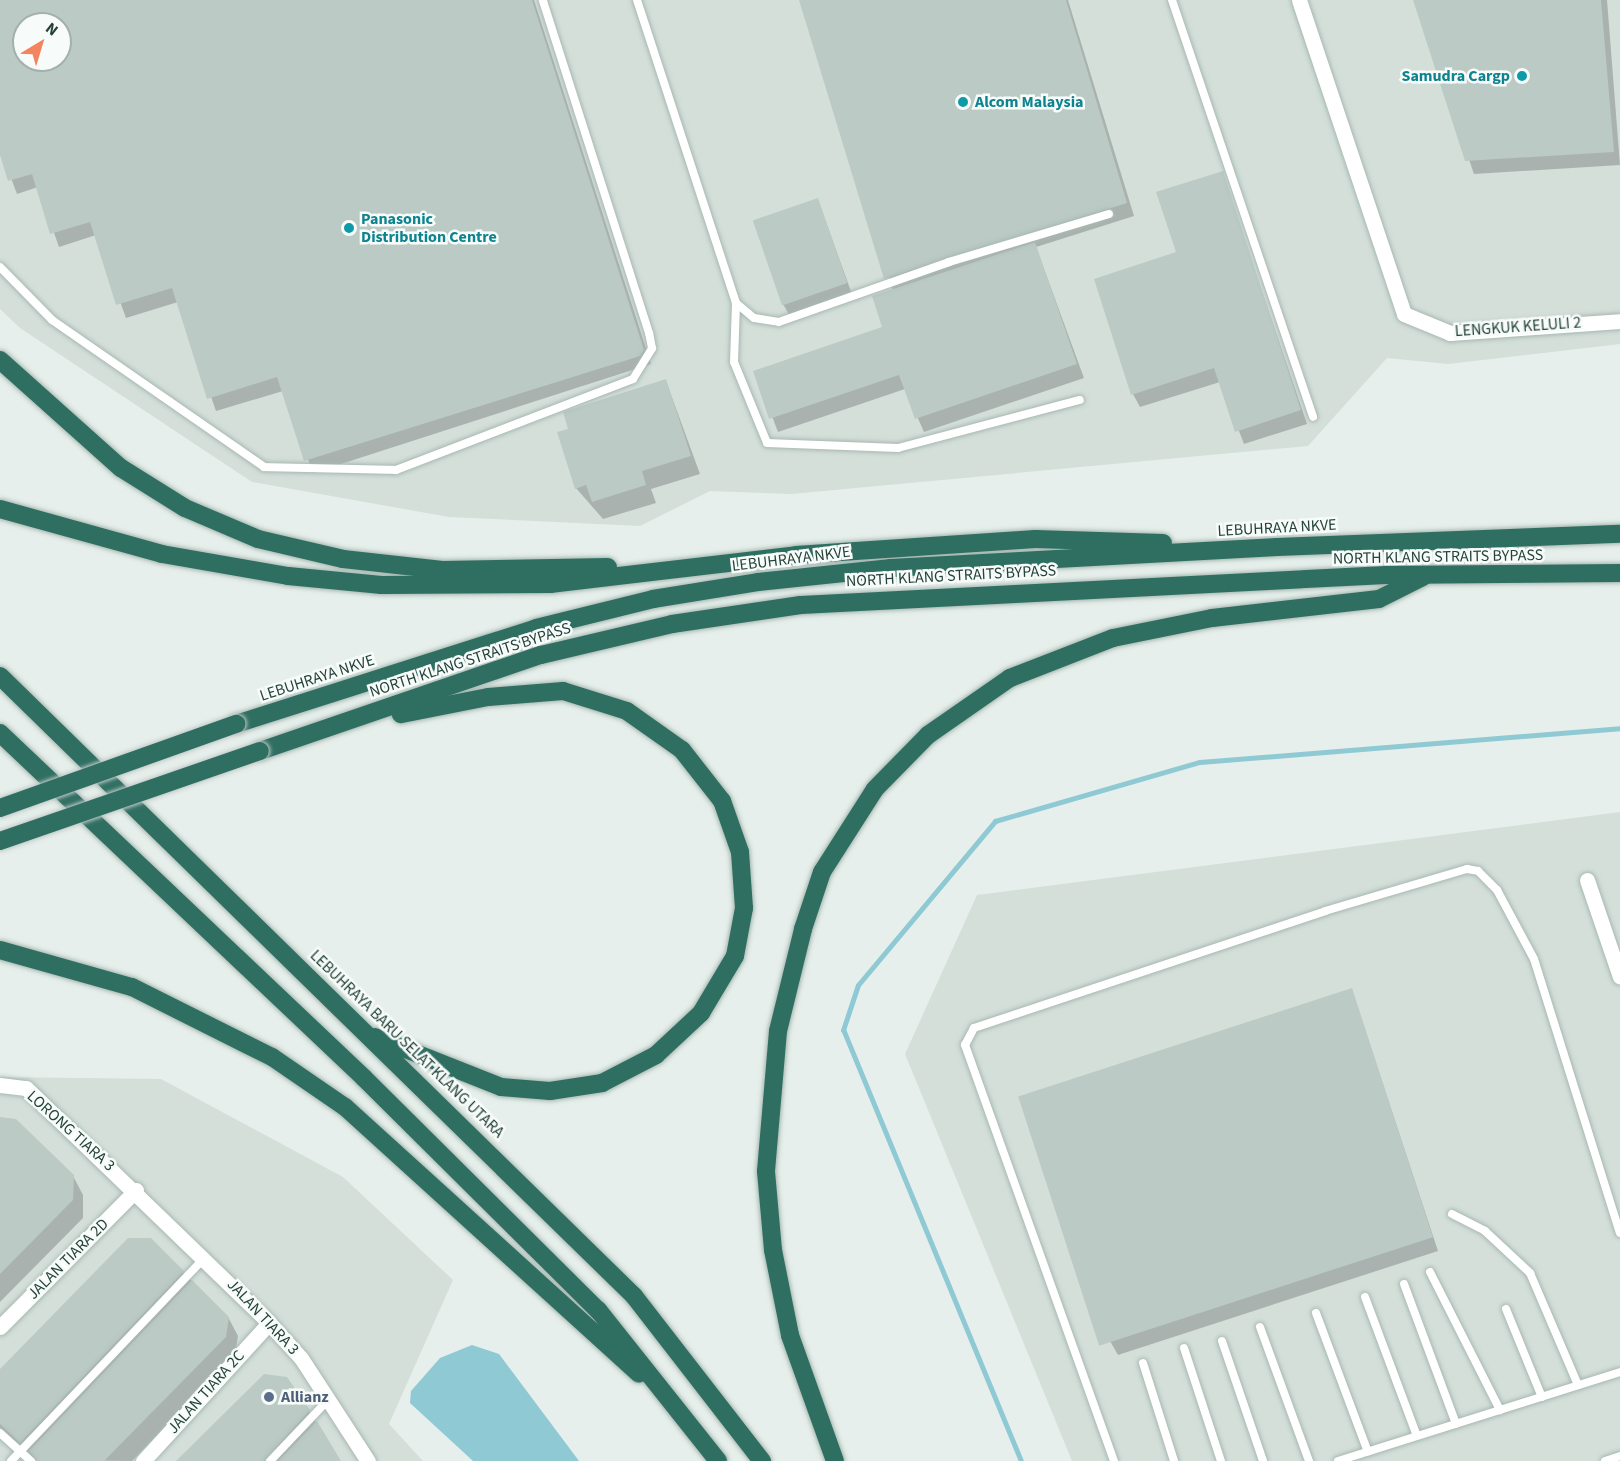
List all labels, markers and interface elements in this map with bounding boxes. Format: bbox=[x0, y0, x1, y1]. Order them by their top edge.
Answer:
north arrow bbox=[12, 12, 72, 72]
text: N bbox=[41, 17, 63, 41]
place label: Samudra Cargp bbox=[1401, 66, 1510, 86]
marker: Samudra Cargp bbox=[1515, 69, 1529, 83]
place label: Alcom Malaysia bbox=[975, 92, 1083, 112]
marker: Alcom Malaysia bbox=[956, 95, 970, 109]
place label: Panasonic Distribution Centre bbox=[361, 209, 497, 247]
marker: Panasonic Distribution Centre bbox=[342, 221, 356, 235]
street label: LENGKUK KELULI 2 bbox=[1454, 313, 1582, 341]
street label: LEBUHRAYA NKVE bbox=[1217, 515, 1337, 541]
street label: LEBUHRAYA NKVE bbox=[731, 542, 851, 576]
street label: NORTH KLANG STRAITS BYPASS bbox=[1333, 546, 1543, 568]
street label: NORTH KLANG STRAITS BYPASS bbox=[845, 561, 1057, 591]
street label: NORTH KLANG STRAITS BYPASS bbox=[367, 618, 573, 702]
street label: LEBUHRAYA NKVE bbox=[257, 650, 377, 706]
street label: LEBUHRAYA BARU SELAT KLANG UTARA bbox=[306, 946, 508, 1142]
street label: LORONG TIARA 3 bbox=[23, 1087, 119, 1175]
street label: JALAN TIARA 2D bbox=[24, 1215, 112, 1303]
street label: JALAN TIARA 3 bbox=[223, 1275, 303, 1359]
street label: JALAN TIARA 2C bbox=[163, 1346, 249, 1438]
place label: Allianz bbox=[281, 1387, 329, 1407]
marker: Allianz bbox=[262, 1390, 276, 1404]

